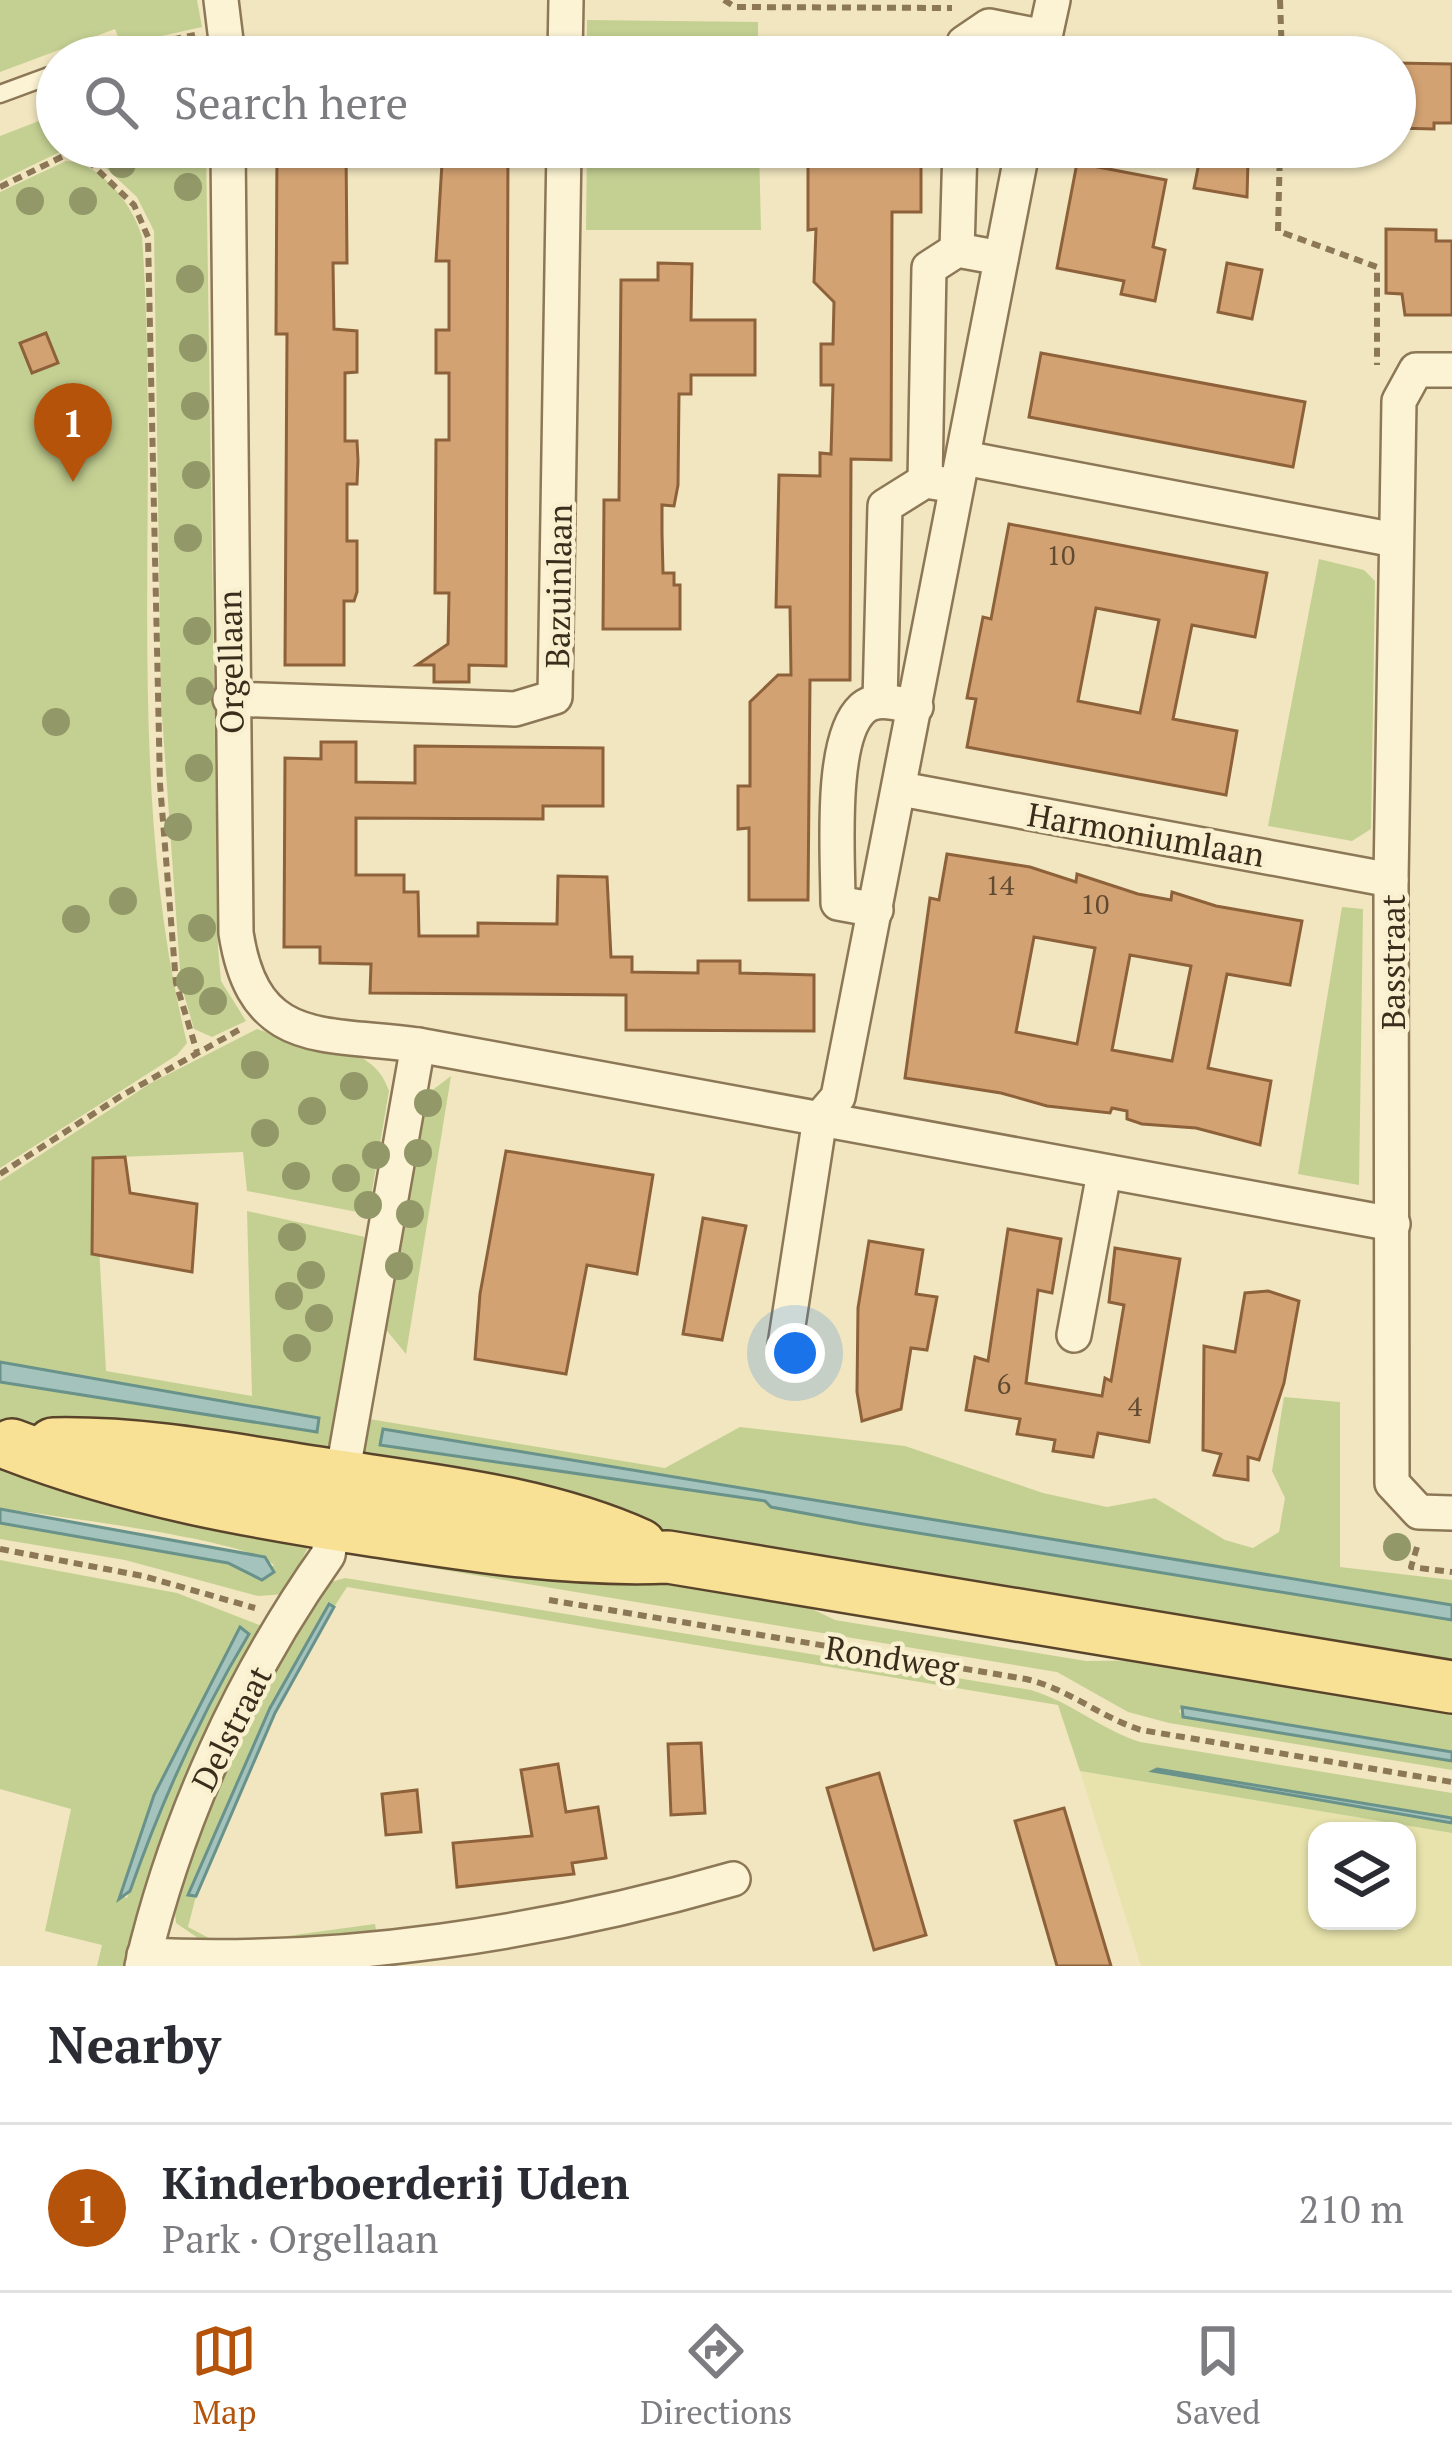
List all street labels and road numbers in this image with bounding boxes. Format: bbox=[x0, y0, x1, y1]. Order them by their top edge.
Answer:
street label: Bazuinlaan bbox=[535, 503, 581, 669]
street label: Orgellaan bbox=[207, 589, 253, 734]
street label: Harmoniumlaan bbox=[1024, 792, 1268, 876]
street label: Basstraat bbox=[1371, 894, 1414, 1030]
street label: Rondweg bbox=[822, 1625, 962, 1689]
street label: Delstraat bbox=[181, 1658, 281, 1798]

